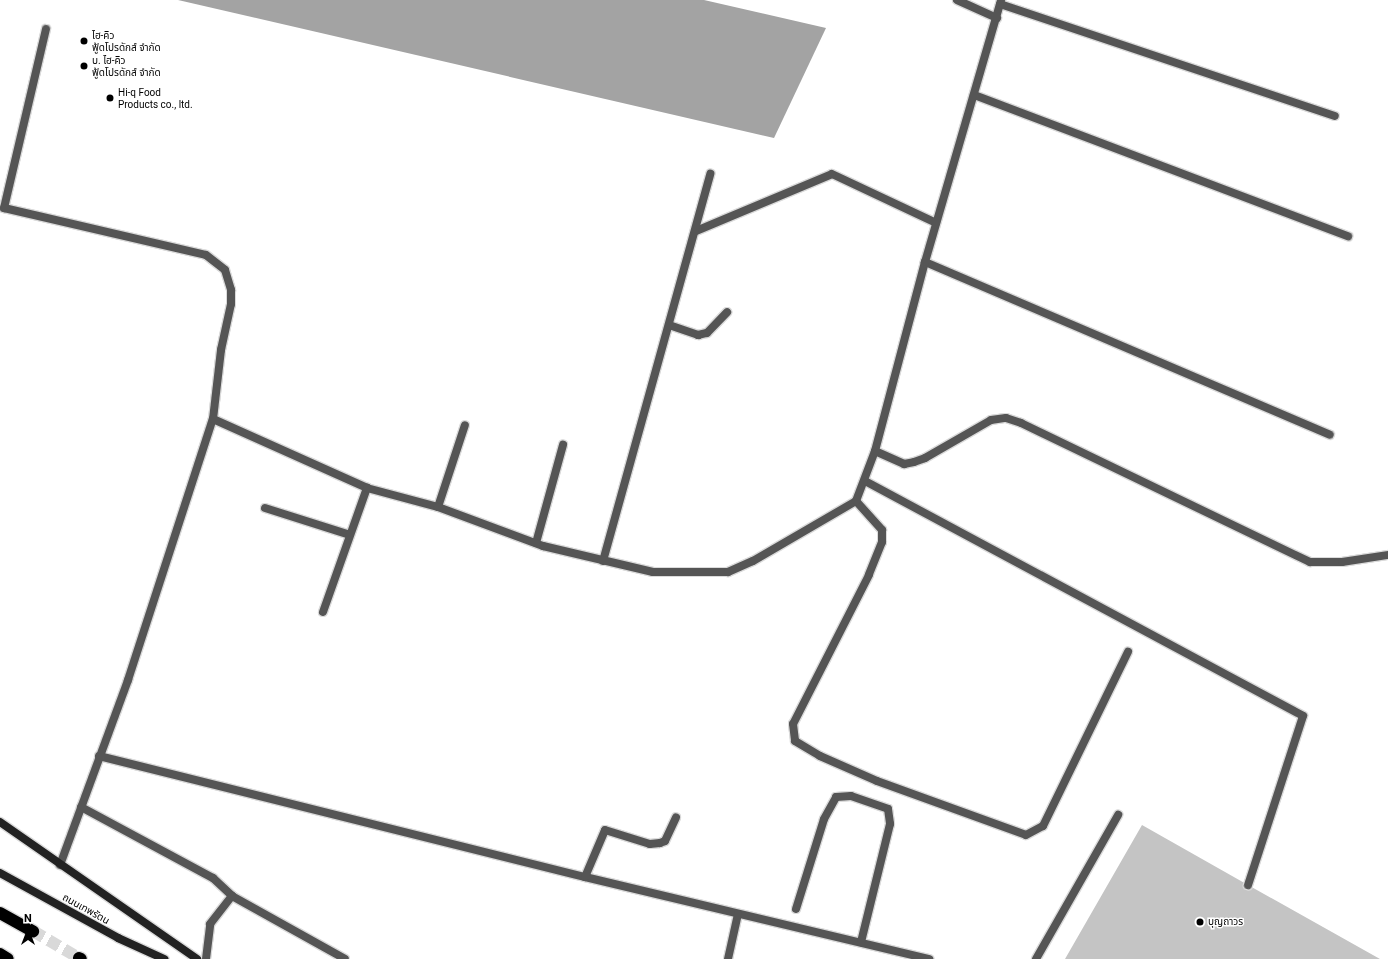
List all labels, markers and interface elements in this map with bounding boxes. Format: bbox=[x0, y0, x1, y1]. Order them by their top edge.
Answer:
place label: ไฮ-คิว ฟู้ดโปรดักส์ จำกัด bbox=[92, 29, 161, 52]
marker: ไฮ-คิว ฟู้ดโปรดักส์ จำกัด bbox=[79, 36, 89, 46]
place label: บ. ไฮ-คิว ฟู้ดโปรดักส์ จำกัด bbox=[92, 54, 161, 78]
marker: บ. ไฮ-คิว ฟู้ดโปรดักส์ จำกัด bbox=[79, 61, 89, 71]
place label: Hi-q Food Products co., ltd. bbox=[118, 86, 193, 110]
marker: Hi-q Food Products co., ltd. bbox=[105, 93, 115, 103]
street label: ถนนเทพรัตน bbox=[61, 891, 111, 927]
north arrow bbox=[8, 911, 48, 951]
text: N bbox=[24, 912, 32, 925]
place label: บุญถาวร bbox=[1208, 916, 1243, 928]
marker: บุญถาวร bbox=[1195, 917, 1205, 927]

